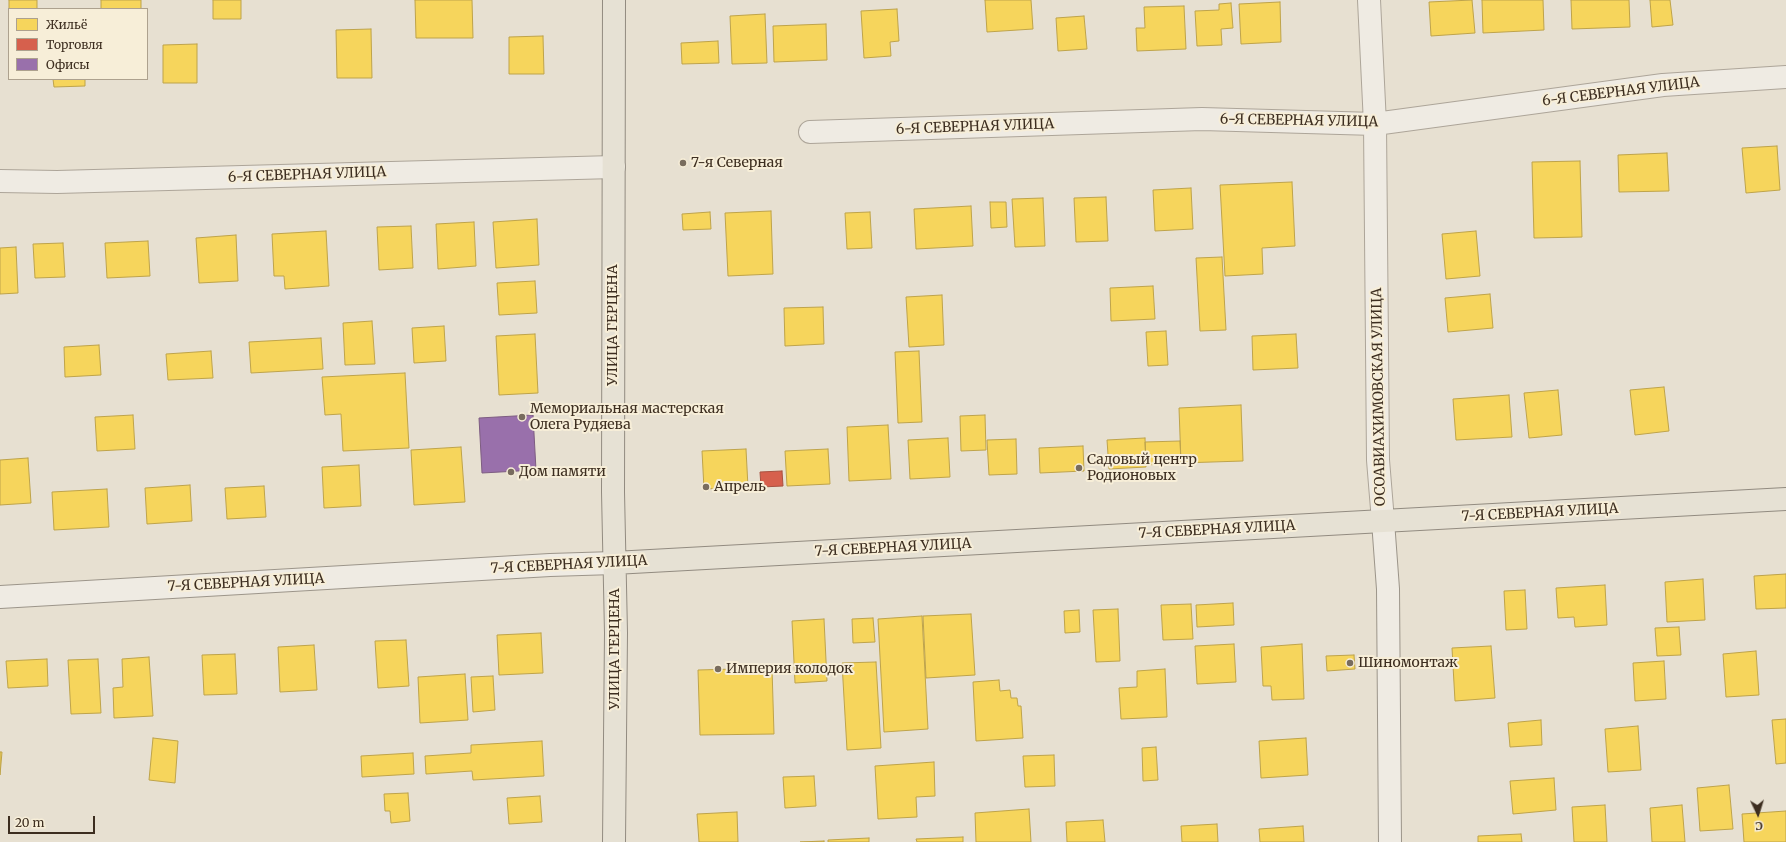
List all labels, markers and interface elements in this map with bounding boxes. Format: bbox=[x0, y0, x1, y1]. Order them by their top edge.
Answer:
legend bbox=[8, 8, 148, 80]
text: Жильё bbox=[46, 17, 87, 32]
text: Торговля bbox=[46, 37, 103, 52]
text: Офисы bbox=[46, 57, 90, 72]
street label: 6-Я СЕВЕРНАЯ УЛИЦА bbox=[1541, 74, 1701, 110]
street label: 6-Я СЕВЕРНАЯ УЛИЦА bbox=[1220, 111, 1378, 131]
street label: 6-Я СЕВЕРНАЯ УЛИЦА bbox=[896, 116, 1054, 138]
place label: 7-я Северная bbox=[691, 155, 783, 171]
marker: 7-я Северная bbox=[678, 158, 688, 168]
street label: 6-Я СЕВЕРНАЯ УЛИЦА bbox=[228, 164, 386, 186]
street label: УЛИЦА ГЕРЦЕНА bbox=[605, 264, 621, 386]
street label: ОСОАВИАХИМОВСКАЯ УЛИЦА bbox=[1369, 288, 1389, 506]
place label: Мемориальная мастерская Олега Рудяева bbox=[530, 401, 724, 434]
marker: Мемориальная мастерская Олега Рудяева bbox=[517, 412, 527, 422]
place label: Садовый центр Родионовых bbox=[1087, 452, 1197, 484]
marker: Садовый центр Родионовых bbox=[1074, 463, 1084, 473]
place label: Дом памяти bbox=[519, 464, 606, 480]
marker: Дом памяти bbox=[506, 467, 516, 477]
place label: Апрель bbox=[714, 479, 766, 495]
marker: Апрель bbox=[701, 482, 711, 492]
street label: 7-Я СЕВЕРНАЯ УЛИЦА bbox=[1461, 501, 1619, 525]
street label: 7-Я СЕВЕРНАЯ УЛИЦА bbox=[1138, 518, 1296, 542]
street label: 7-Я СЕВЕРНАЯ УЛИЦА bbox=[814, 536, 972, 560]
street label: 7-Я СЕВЕРНАЯ УЛИЦА bbox=[490, 553, 648, 577]
street label: 7-Я СЕВЕРНАЯ УЛИЦА bbox=[167, 571, 325, 595]
street label: УЛИЦА ГЕРЦЕНА bbox=[607, 588, 623, 710]
place label: Шиномонтаж bbox=[1358, 655, 1458, 671]
marker: Шиномонтаж bbox=[1345, 658, 1355, 668]
place label: Империя колодок bbox=[726, 661, 853, 677]
marker: Империя колодок bbox=[713, 664, 723, 674]
north arrow bbox=[1738, 794, 1778, 834]
scale bar bbox=[10, 808, 97, 834]
text: 20 m bbox=[15, 815, 44, 830]
text: С bbox=[1755, 819, 1763, 833]

